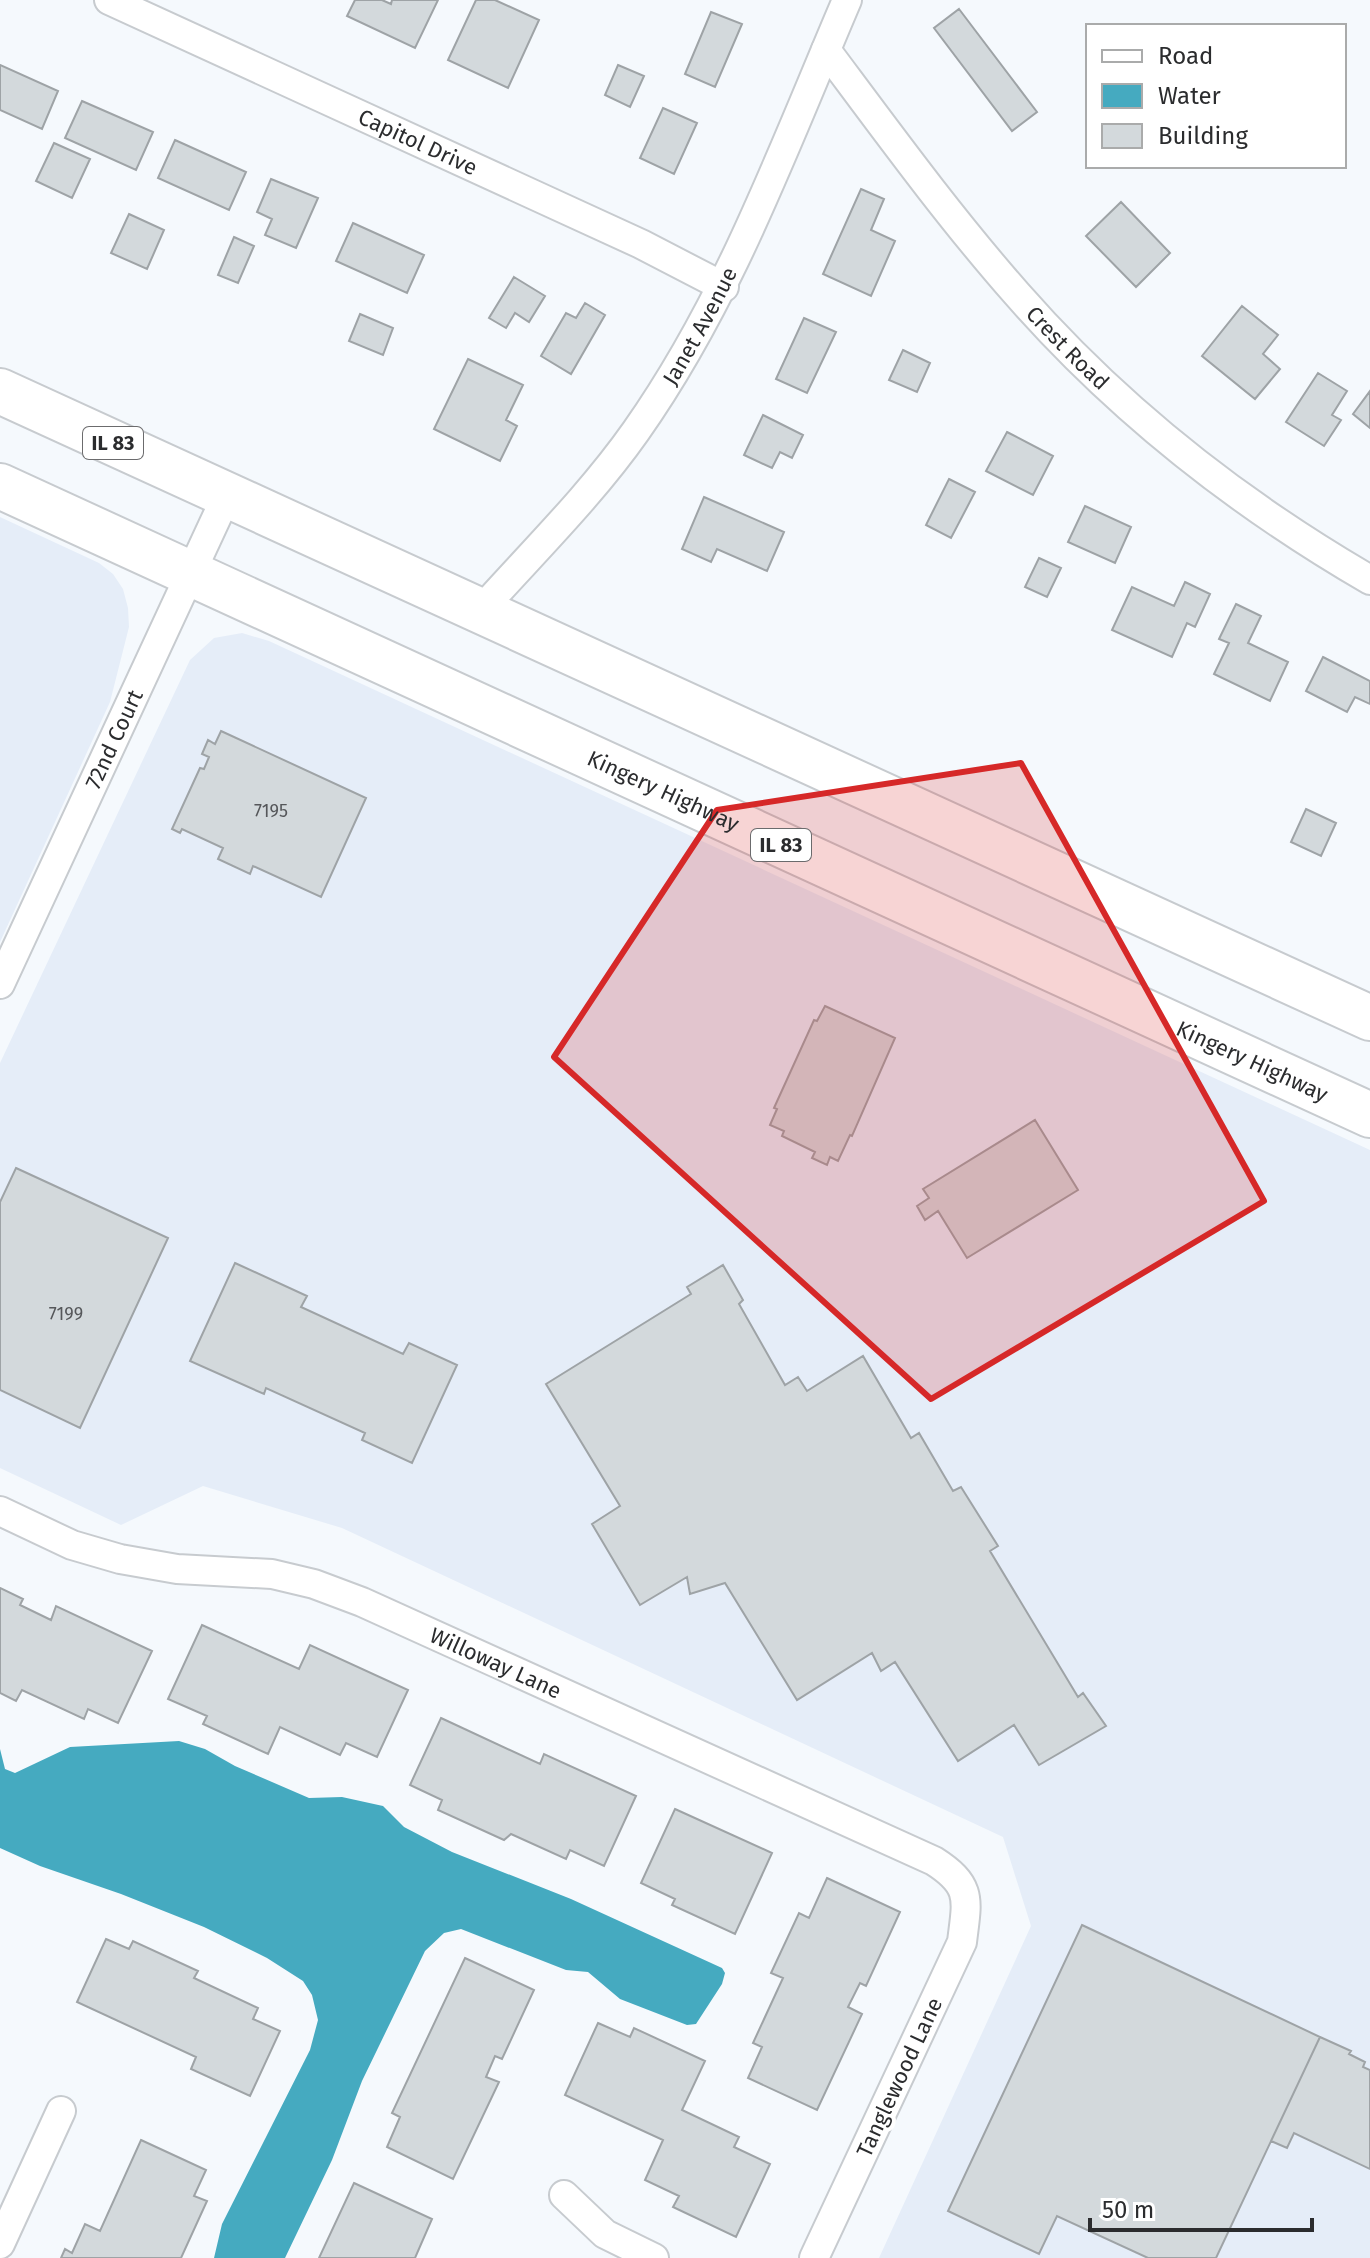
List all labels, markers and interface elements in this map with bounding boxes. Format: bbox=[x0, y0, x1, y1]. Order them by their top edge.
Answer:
legend bbox=[1086, 24, 1346, 168]
text: Road bbox=[1158, 42, 1213, 70]
text: Water bbox=[1158, 82, 1222, 110]
street label: Capitol Drive bbox=[354, 103, 482, 181]
text: Building bbox=[1158, 122, 1248, 150]
street label: Janet Avenue bbox=[657, 263, 743, 390]
street label: Crest Road bbox=[1020, 301, 1115, 396]
road number: IL 83 bbox=[83, 427, 143, 459]
street label: 72nd Court bbox=[80, 685, 149, 793]
street label: Kingery Highway bbox=[583, 745, 743, 838]
house number: 7195 bbox=[254, 800, 288, 822]
road number: IL 83 bbox=[751, 829, 811, 861]
street label: Kingery Highway bbox=[1172, 1015, 1332, 1108]
house number: 7199 bbox=[49, 1303, 83, 1325]
street label: Willoway Lane bbox=[426, 1622, 566, 1705]
street label: Tanglewood Lane bbox=[851, 1993, 948, 2161]
scale bar bbox=[1090, 2182, 1312, 2232]
text: 50 m bbox=[1102, 2196, 1154, 2224]

